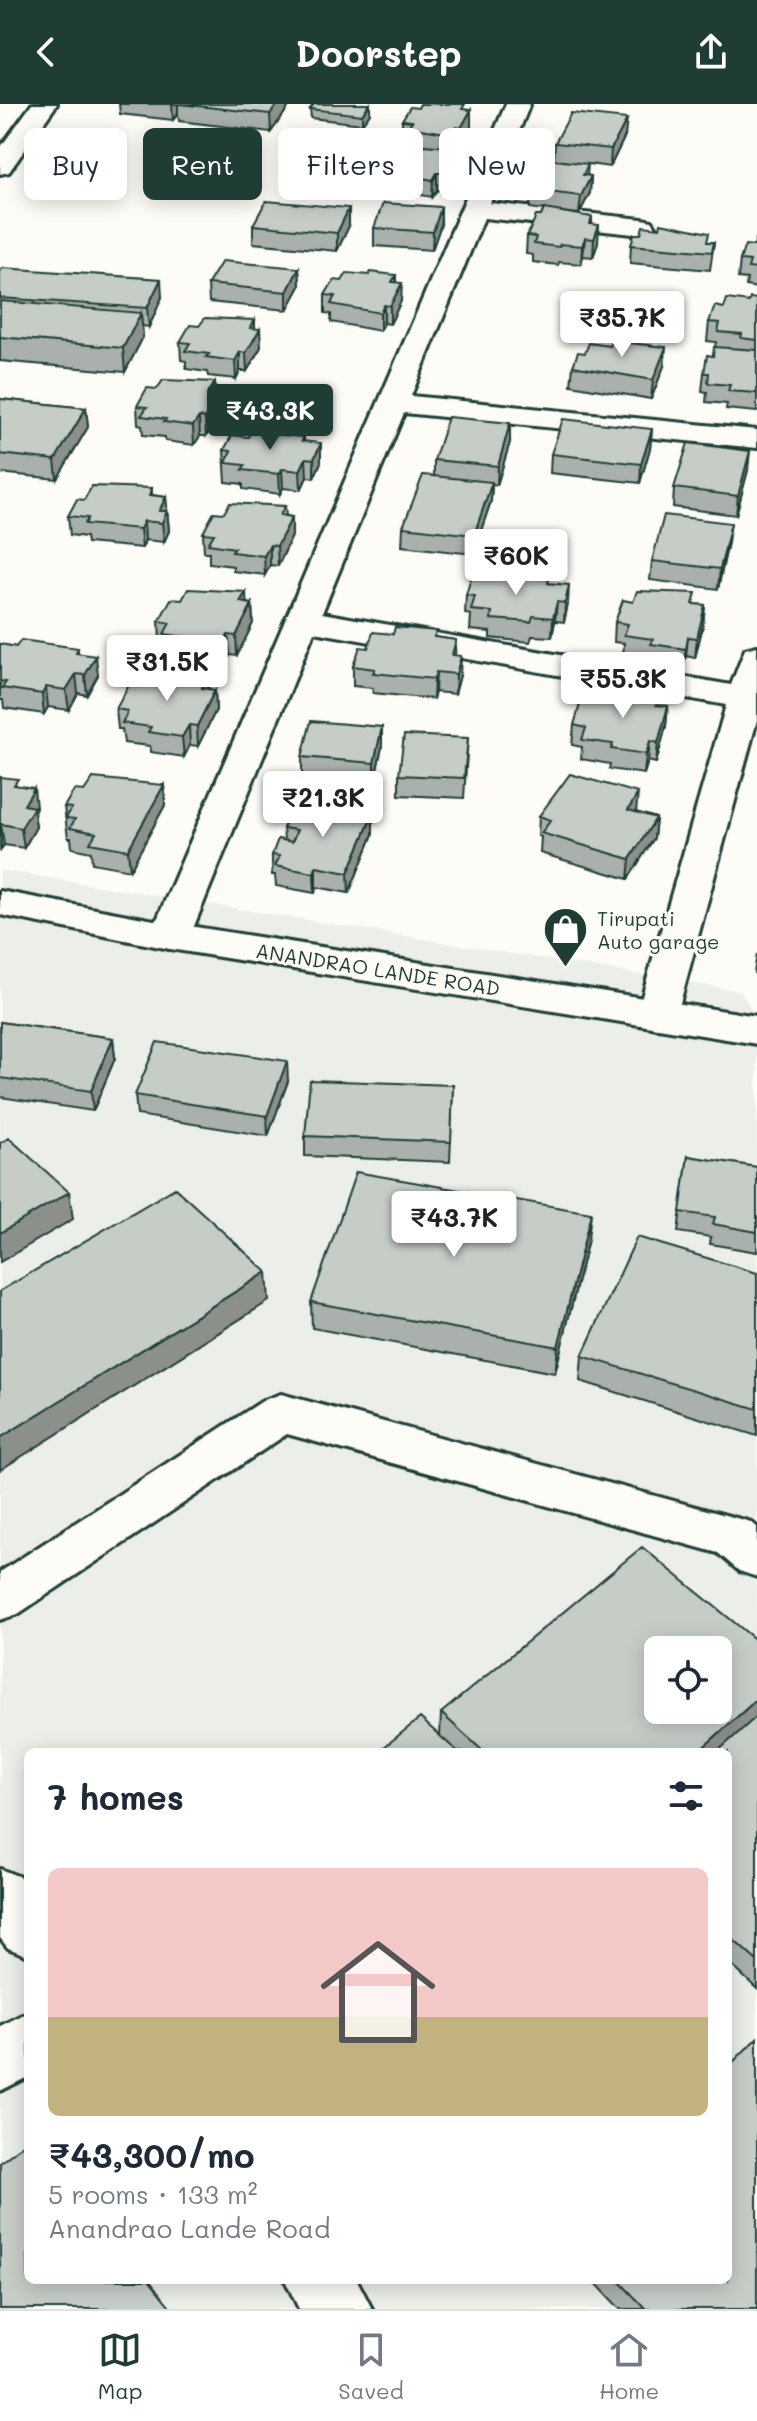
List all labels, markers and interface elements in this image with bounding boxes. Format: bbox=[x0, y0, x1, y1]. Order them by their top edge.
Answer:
text: Doorstep bbox=[295, 29, 462, 76]
icon: back bbox=[24, 30, 68, 74]
icon: share bbox=[689, 30, 733, 74]
chip: Buy bbox=[24, 128, 127, 200]
chip: Rent bbox=[143, 128, 262, 200]
chip: Filters bbox=[278, 128, 423, 200]
chip: New bbox=[439, 128, 555, 200]
pin: ₹35.7K bbox=[557, 291, 687, 359]
text: ₹35.7K bbox=[578, 300, 666, 334]
pin: ₹43.3K bbox=[205, 384, 335, 452]
text: ₹43.3K bbox=[225, 393, 315, 427]
pin: ₹60K bbox=[469, 529, 563, 597]
text: ₹60K bbox=[483, 538, 549, 572]
pin: ₹31.5K bbox=[102, 635, 232, 703]
text: ₹31.5K bbox=[125, 644, 209, 678]
pin: ₹55.3K bbox=[558, 652, 688, 720]
text: ₹55.3K bbox=[579, 661, 667, 695]
pin: ₹21.3K bbox=[258, 771, 388, 839]
text: ₹21.3K bbox=[281, 780, 365, 814]
place label: Tirupati Auto garage bbox=[597, 905, 719, 954]
shop icon: Tirupati Auto garage bbox=[542, 906, 590, 969]
street label: ANANDRAO LANDE ROAD bbox=[254, 937, 502, 1001]
pin: ₹43.7K bbox=[389, 1191, 519, 1259]
text: ₹43.7K bbox=[410, 1200, 498, 1234]
map controls bbox=[644, 1636, 732, 1724]
button: locate bbox=[644, 1636, 732, 1724]
text: 7 homes bbox=[48, 1774, 184, 1819]
icon: filters bbox=[664, 1774, 708, 1818]
icon: home bbox=[306, 1920, 450, 2064]
text: ₹43,300/mo bbox=[48, 2132, 255, 2177]
text: 5 rooms · 133 m² bbox=[48, 2177, 258, 2211]
text: Anandrao Lande Road bbox=[48, 2211, 330, 2245]
tab: Map bbox=[98, 2328, 143, 2405]
tab: Saved bbox=[338, 2328, 404, 2405]
tab: Home bbox=[599, 2328, 659, 2405]

